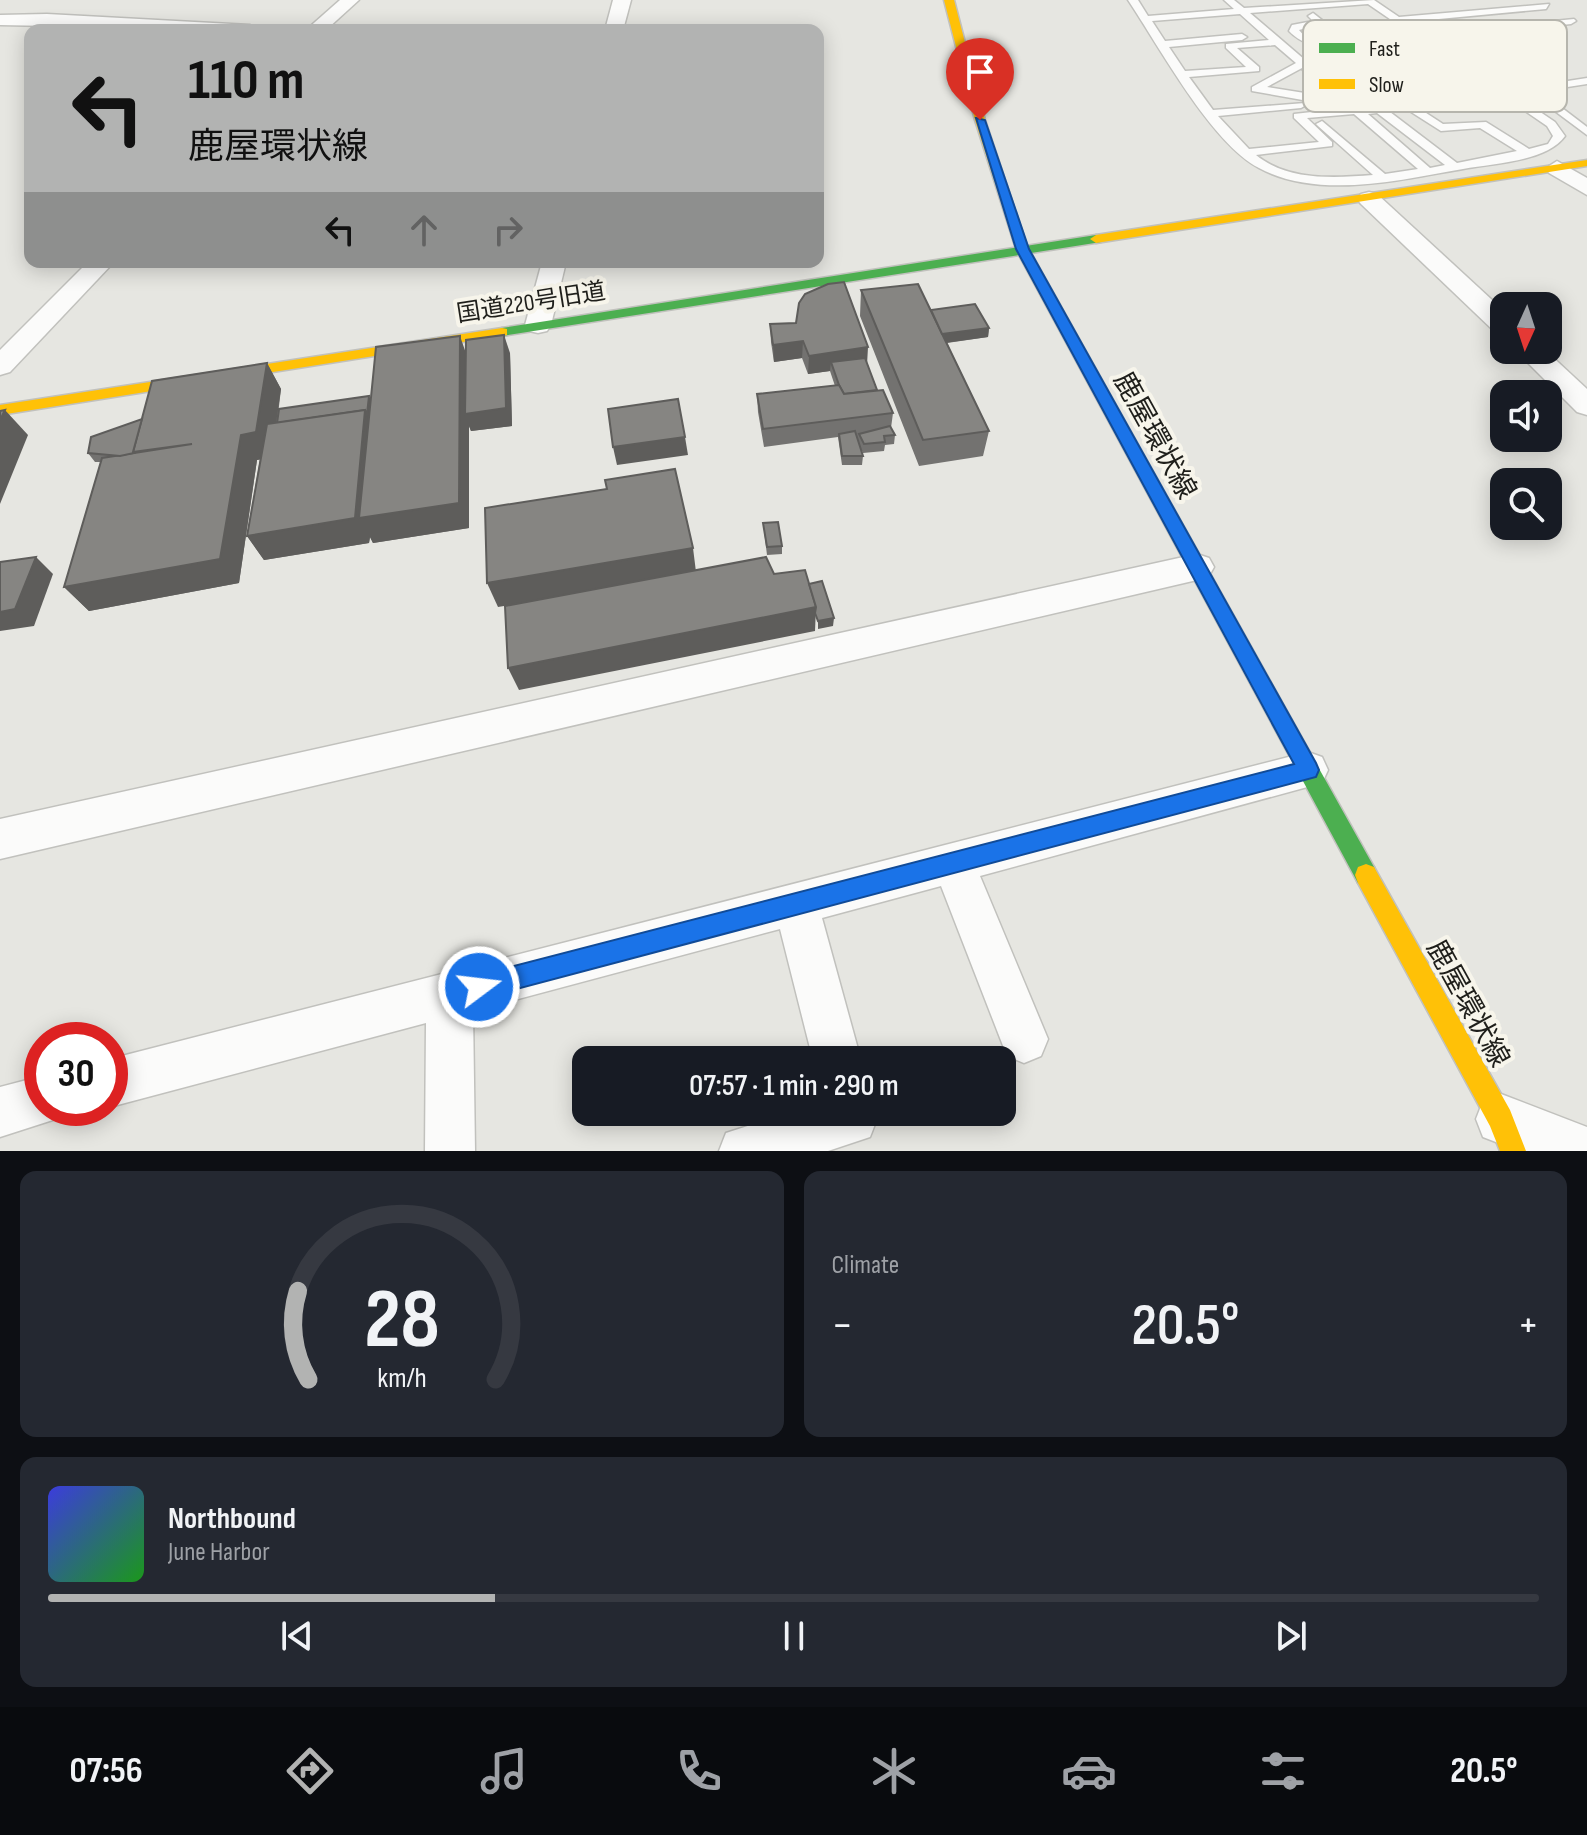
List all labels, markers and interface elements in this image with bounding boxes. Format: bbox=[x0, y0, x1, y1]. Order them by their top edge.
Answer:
legend bbox=[1303, 20, 1567, 112]
text: Fast bbox=[1369, 36, 1400, 63]
pin bbox=[946, 38, 1014, 120]
text: 110 m bbox=[188, 48, 304, 115]
icon: arrive bbox=[958, 50, 1002, 94]
icon: left bbox=[56, 56, 160, 160]
text: Slow bbox=[1369, 72, 1404, 99]
text: 鹿屋環状線 bbox=[188, 126, 368, 169]
icon: left bbox=[318, 208, 362, 252]
icon: ahead bbox=[402, 208, 446, 252]
icon: right bbox=[486, 208, 530, 252]
street label: 国道220号旧道 bbox=[454, 276, 608, 329]
north arrow bbox=[1490, 292, 1562, 364]
map controls bbox=[1490, 292, 1562, 540]
street label: 鹿屋環状線 bbox=[1106, 366, 1203, 505]
button: sound bbox=[1490, 380, 1562, 452]
button: search bbox=[1490, 468, 1562, 540]
street label: 鹿屋環状線 bbox=[1419, 934, 1516, 1073]
position arrow bbox=[437, 945, 521, 1029]
speed limit sign: 30 bbox=[24, 1022, 128, 1126]
text: 07:57 · 1 min · 290 m bbox=[689, 1068, 899, 1104]
text: Climate bbox=[832, 1250, 899, 1281]
text: 28 bbox=[364, 1271, 440, 1371]
text: 20.5° bbox=[1131, 1290, 1239, 1362]
text: − bbox=[832, 1299, 853, 1352]
text: + bbox=[1517, 1299, 1539, 1352]
text: km/h bbox=[377, 1361, 426, 1396]
text: Northbound bbox=[168, 1501, 296, 1537]
text: June Harbor bbox=[168, 1537, 270, 1568]
icon: previous bbox=[275, 1614, 319, 1658]
icon: pause bbox=[772, 1614, 816, 1658]
icon: next bbox=[1269, 1614, 1313, 1658]
icon: directions bbox=[282, 1743, 338, 1799]
icon: music bbox=[476, 1743, 532, 1799]
icon: phone bbox=[671, 1743, 727, 1799]
icon: climate bbox=[866, 1743, 922, 1799]
icon: car bbox=[1061, 1743, 1117, 1799]
icon: filters bbox=[1255, 1743, 1311, 1799]
text: 07:56 bbox=[69, 1750, 143, 1793]
text: 20.5° bbox=[1450, 1750, 1518, 1793]

